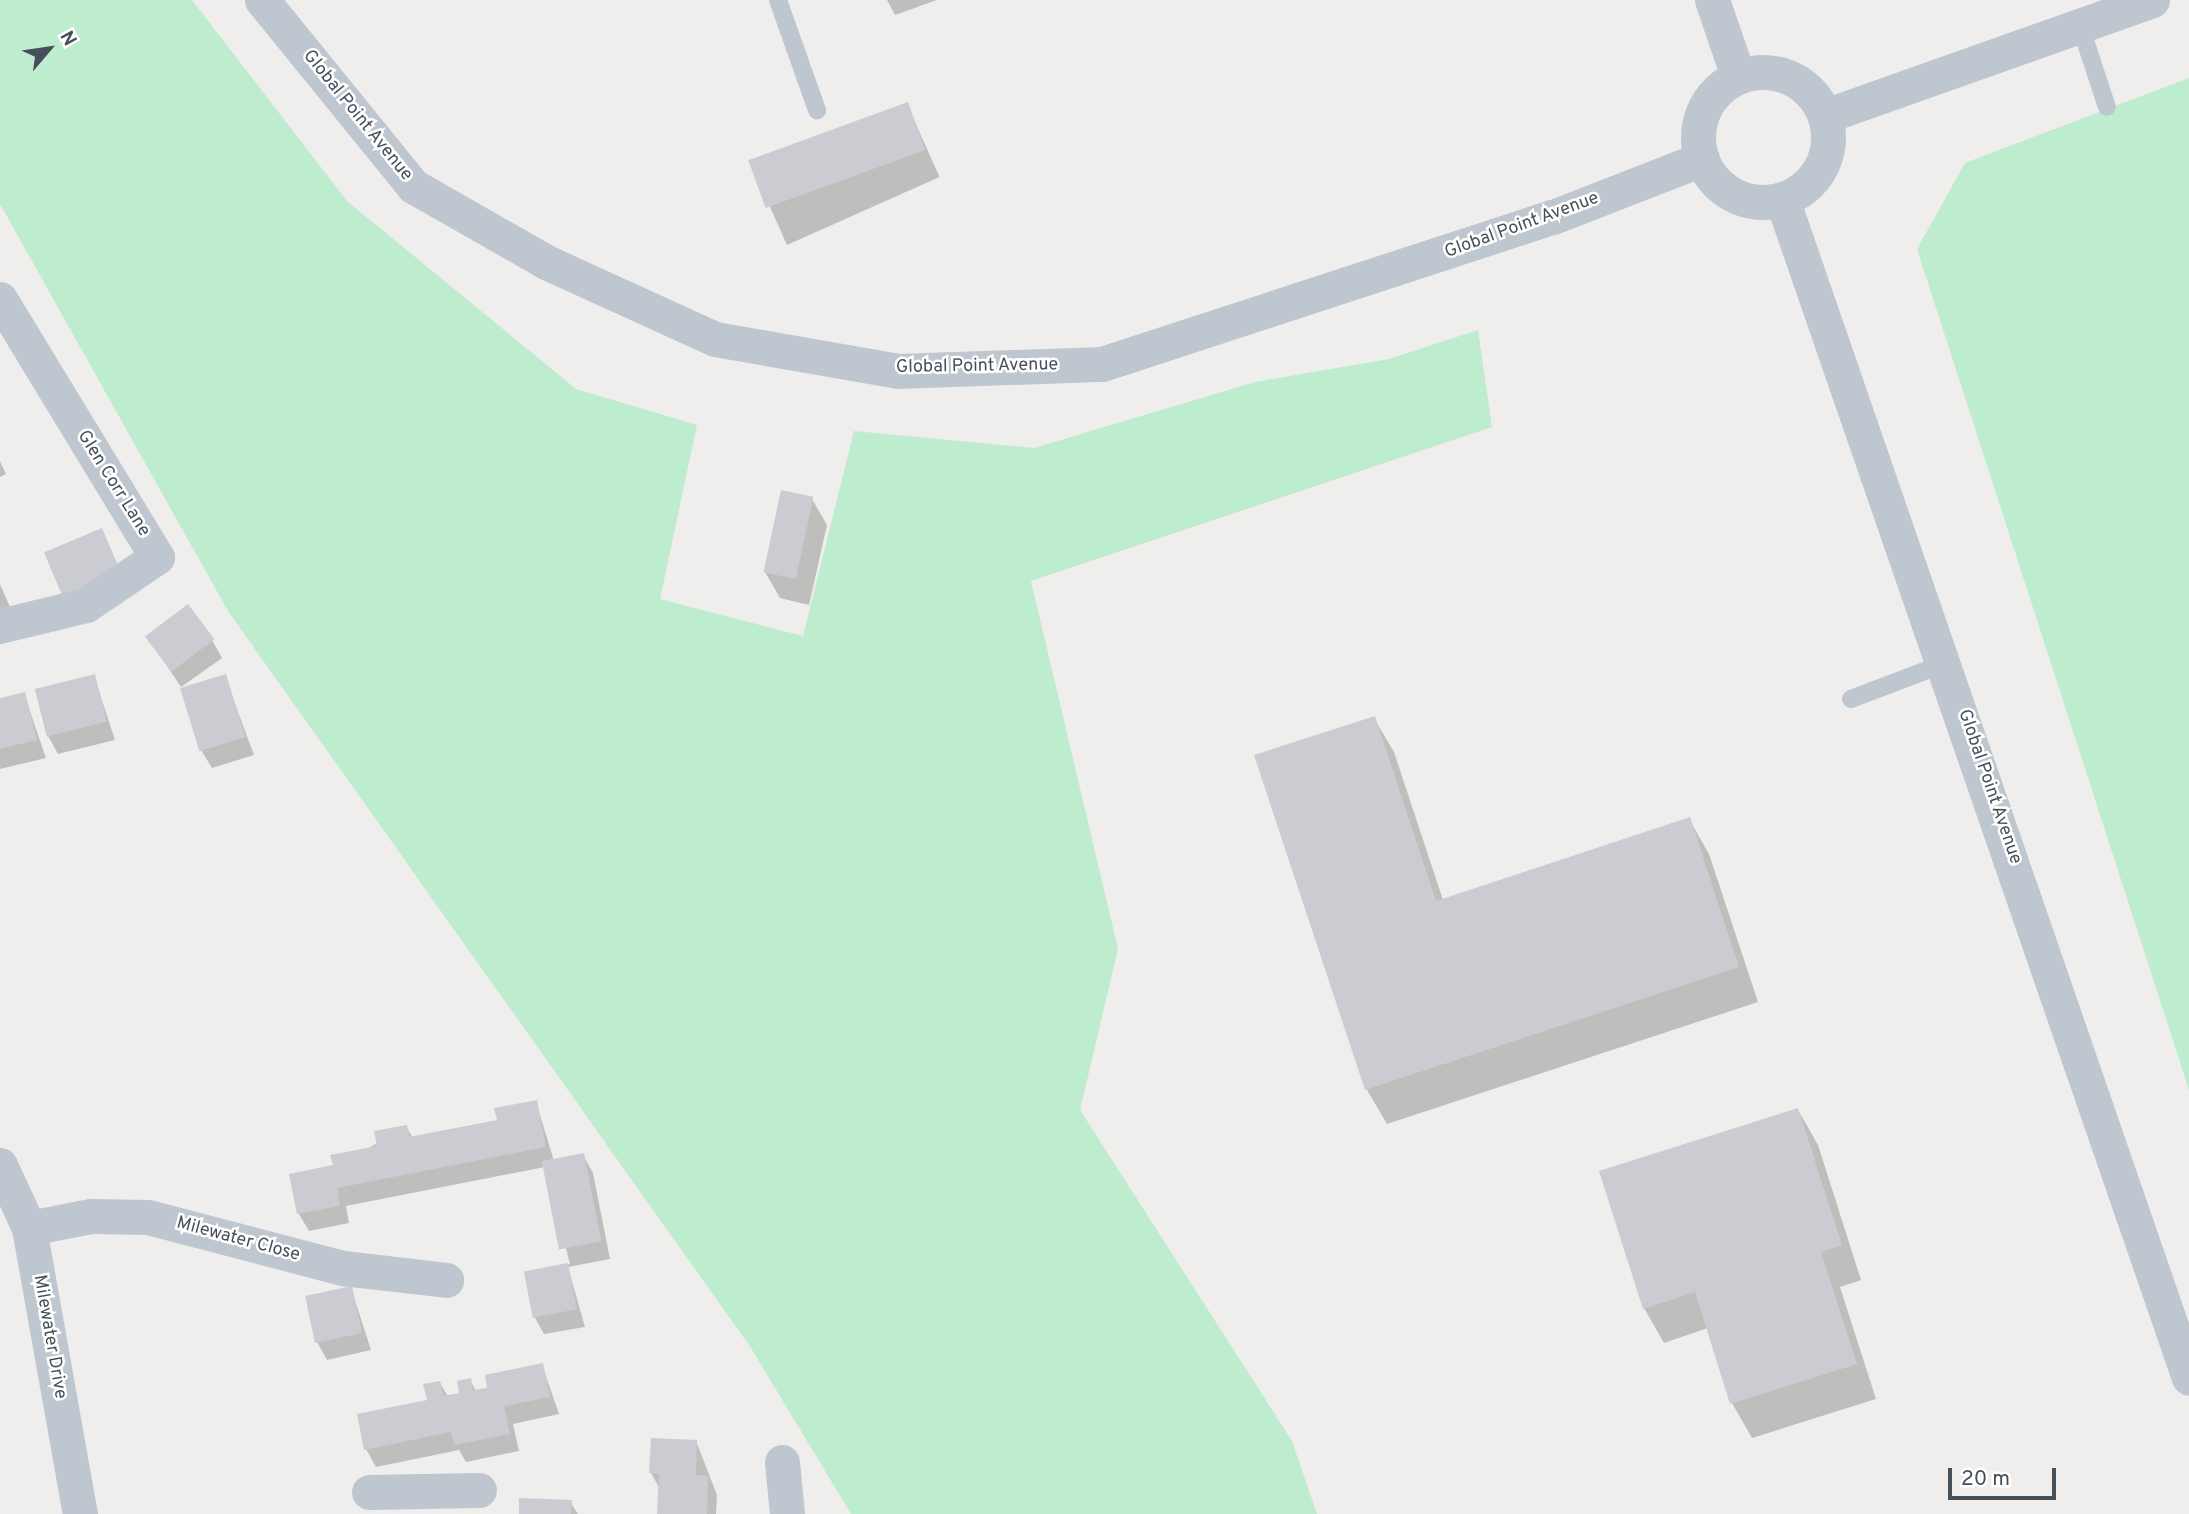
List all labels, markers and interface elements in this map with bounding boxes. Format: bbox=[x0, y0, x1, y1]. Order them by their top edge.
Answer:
north arrow bbox=[14, 14, 84, 84]
text: N bbox=[54, 27, 81, 51]
street label: Global Point Avenue bbox=[297, 46, 417, 186]
street label: Global Point Avenue bbox=[1442, 188, 1602, 264]
street label: Global Point Avenue bbox=[895, 355, 1059, 379]
street label: Glen Corr Lane bbox=[72, 427, 154, 541]
street label: Global Point Avenue bbox=[1952, 706, 2026, 868]
street label: Milewater Close bbox=[174, 1213, 302, 1267]
street label: Milewater Drive bbox=[27, 1273, 71, 1401]
scale bar bbox=[1951, 1454, 2060, 1498]
text: 20 m bbox=[1961, 1466, 2010, 1493]

